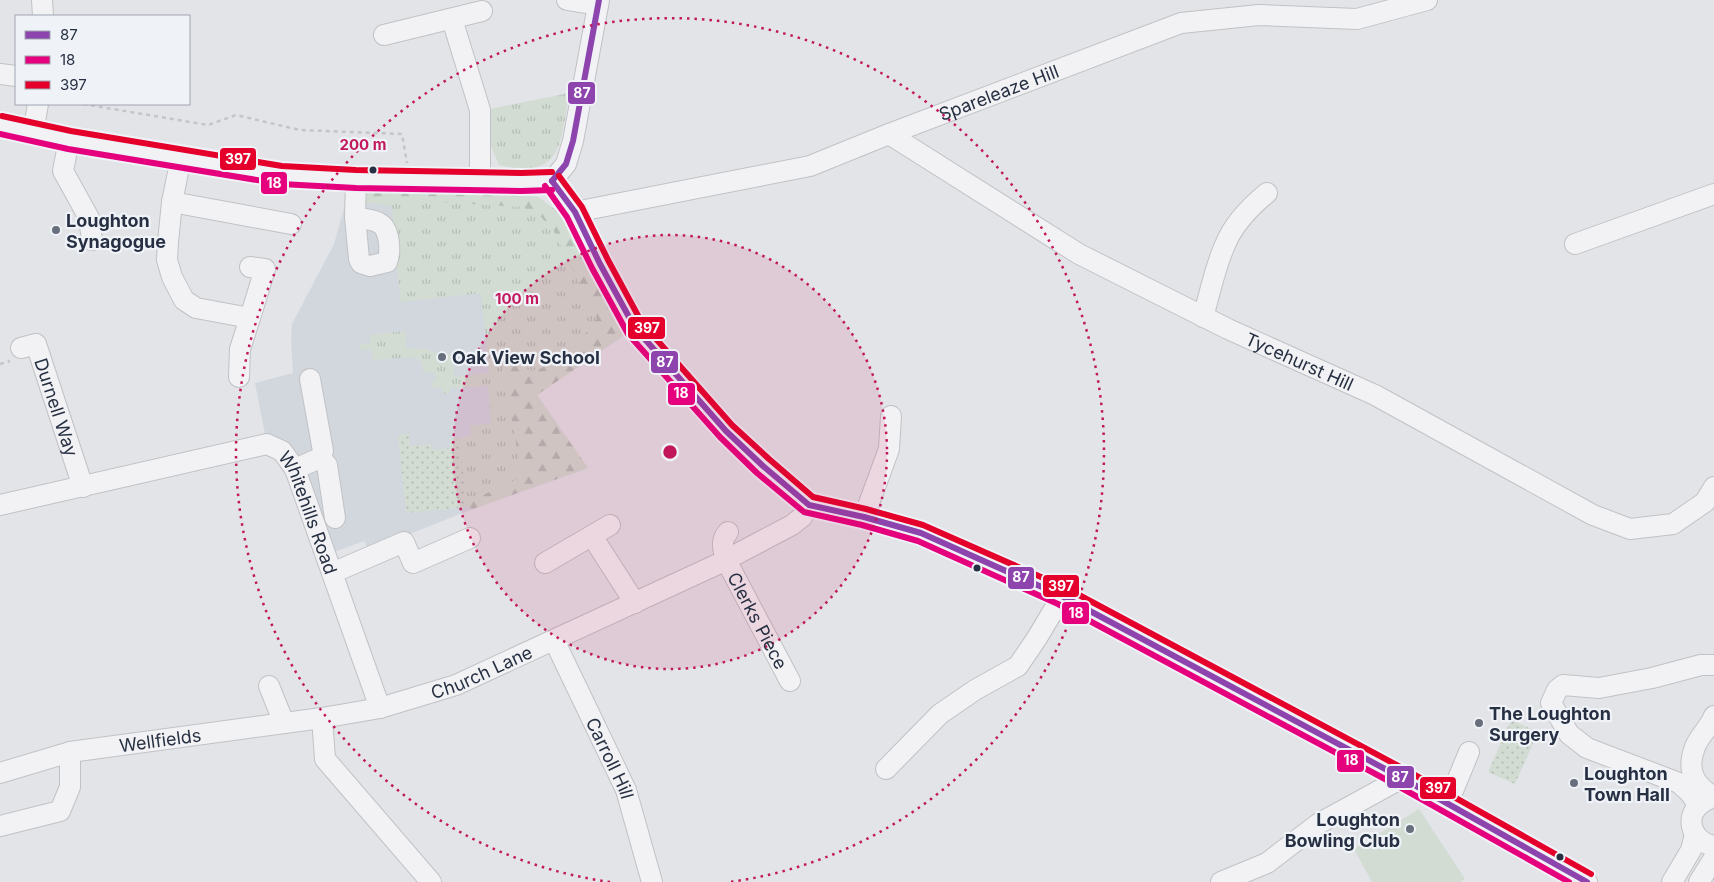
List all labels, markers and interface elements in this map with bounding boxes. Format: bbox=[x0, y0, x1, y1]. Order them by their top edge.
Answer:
legend bbox=[15, 15, 190, 105]
text: 87 bbox=[60, 25, 78, 44]
text: 18 bbox=[60, 50, 75, 69]
street label: Spareleaze Hill bbox=[936, 60, 1062, 125]
text: 397 bbox=[60, 75, 87, 94]
line badge: 87 bbox=[567, 81, 596, 105]
text: 87 bbox=[573, 84, 591, 101]
text: 200 m bbox=[340, 135, 386, 154]
line badge: 397 bbox=[219, 147, 257, 171]
text: 397 bbox=[225, 150, 251, 167]
unlabelled marker bbox=[368, 165, 378, 175]
line badge: 18 bbox=[260, 171, 288, 195]
text: 18 bbox=[266, 174, 282, 191]
place label: Loughton Synagogue bbox=[66, 210, 166, 252]
marker: Loughton Synagogue bbox=[50, 224, 62, 236]
text: 100 m bbox=[495, 289, 539, 308]
line badge: 397 bbox=[627, 316, 666, 340]
text: 397 bbox=[634, 319, 660, 336]
street label: Tycehurst Hill bbox=[1242, 328, 1357, 394]
place label: Oak View School bbox=[452, 347, 600, 368]
line badge: 87 bbox=[650, 350, 679, 374]
marker: Oak View School bbox=[436, 351, 448, 363]
text: 87 bbox=[656, 353, 674, 370]
street label: Durnell Way bbox=[31, 355, 83, 459]
line badge: 18 bbox=[667, 382, 696, 406]
text: 18 bbox=[673, 384, 689, 401]
centre of rings bbox=[661, 443, 679, 461]
street label: Whitehills Road bbox=[275, 447, 342, 577]
unlabelled marker bbox=[972, 563, 982, 573]
line badge: 87 bbox=[1007, 566, 1035, 590]
street label: Clerks Piece bbox=[724, 568, 792, 673]
text: 87 bbox=[1012, 568, 1030, 585]
line badge: 397 bbox=[1042, 574, 1080, 598]
text: 397 bbox=[1048, 577, 1074, 594]
line badge: 18 bbox=[1061, 601, 1090, 625]
text: 18 bbox=[1068, 604, 1084, 621]
street label: Church Lane bbox=[428, 641, 535, 703]
place label: The Loughton Surgery bbox=[1489, 703, 1611, 745]
street label: Carroll Hill bbox=[582, 714, 638, 801]
marker: The Loughton Surgery bbox=[1473, 717, 1485, 729]
street label: Wellfields bbox=[118, 724, 202, 756]
line badge: 18 bbox=[1336, 749, 1365, 773]
text: 18 bbox=[1343, 751, 1359, 768]
place label: Loughton Town Hall bbox=[1584, 763, 1670, 805]
line badge: 87 bbox=[1386, 765, 1415, 789]
text: 87 bbox=[1391, 768, 1409, 785]
line badge: 397 bbox=[1419, 776, 1457, 800]
marker: Loughton Town Hall bbox=[1568, 777, 1580, 789]
text: 397 bbox=[1425, 779, 1451, 796]
place label: Loughton Bowling Club bbox=[1285, 809, 1400, 851]
marker: Loughton Bowling Club bbox=[1404, 823, 1416, 835]
unlabelled marker bbox=[1555, 852, 1565, 862]

